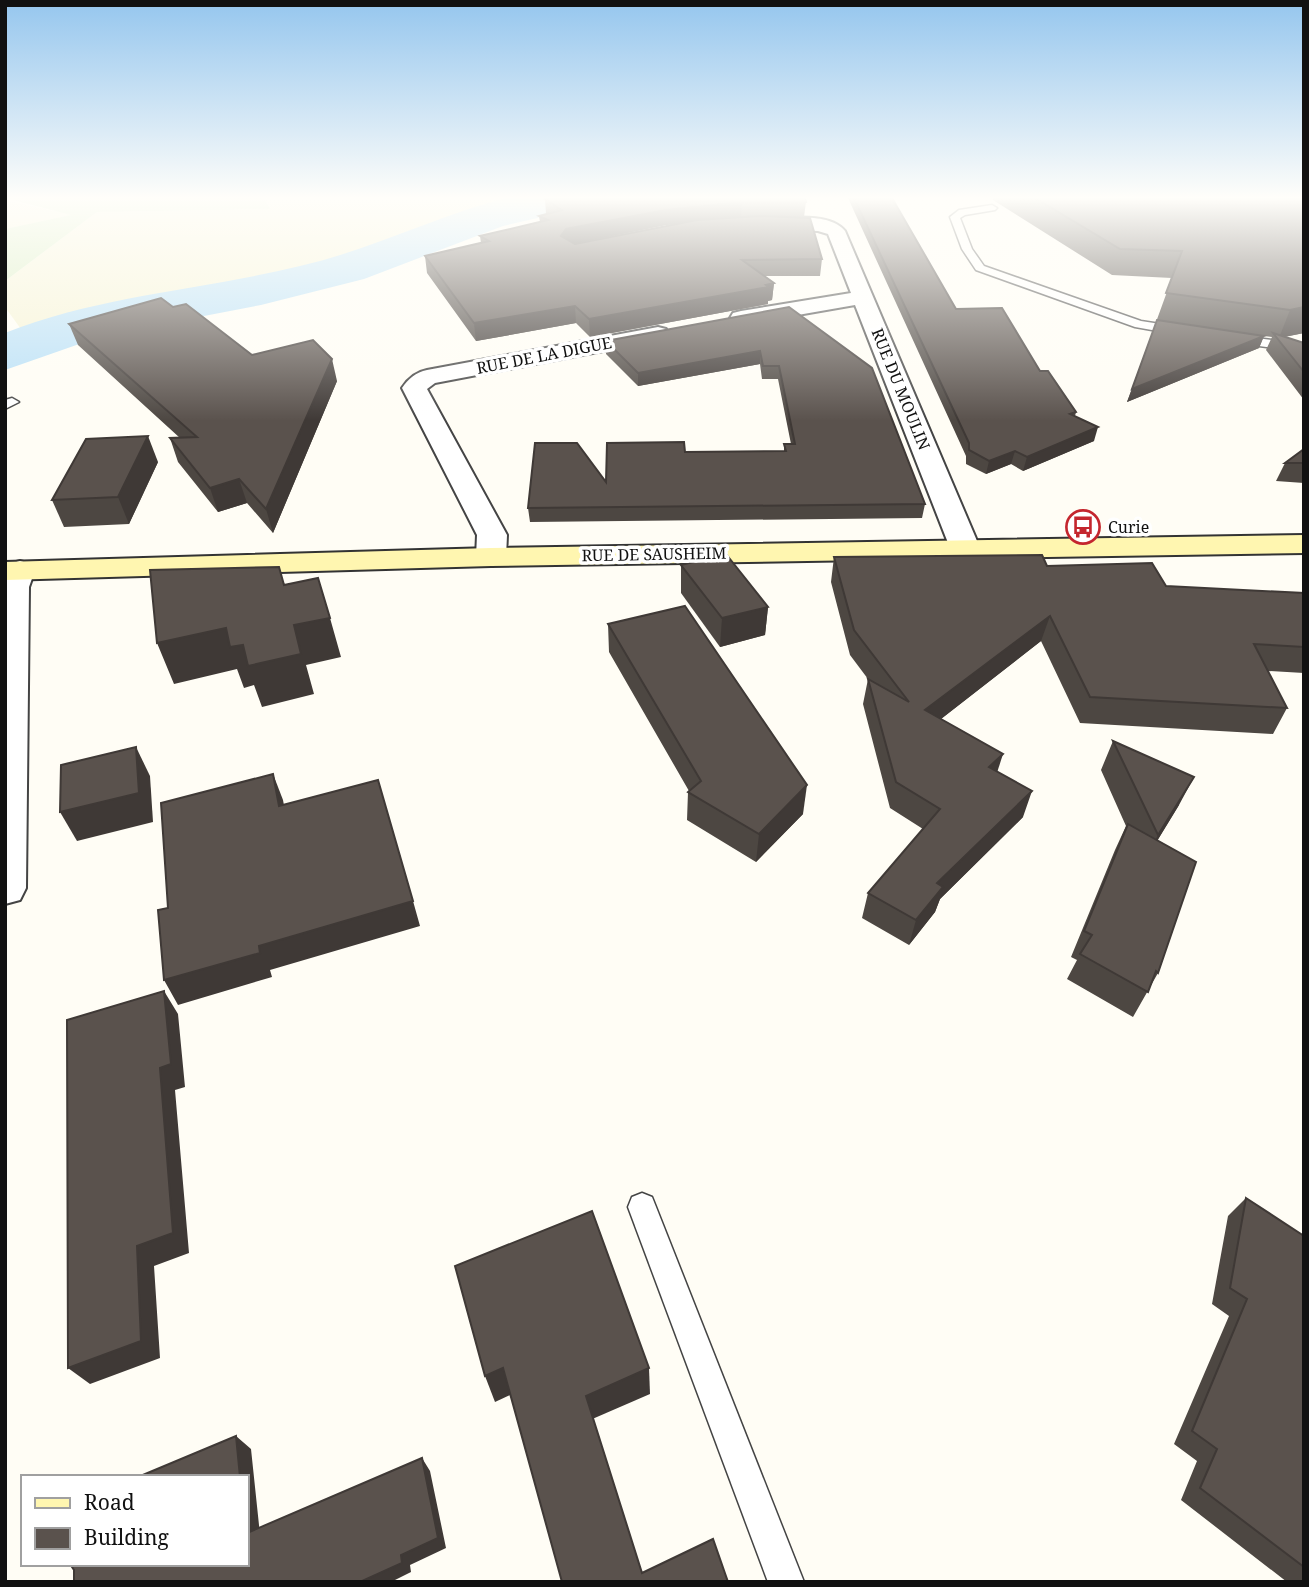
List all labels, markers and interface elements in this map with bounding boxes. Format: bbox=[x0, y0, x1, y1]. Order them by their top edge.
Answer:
street label: RUE DU MOULIN bbox=[867, 325, 935, 453]
street label: RUE DE LA DIGUE bbox=[474, 331, 614, 379]
bus stop icon: Curie bbox=[1064, 508, 1102, 546]
place label: Curie bbox=[1108, 516, 1149, 538]
street label: RUE DE SAUSHEIM bbox=[581, 542, 727, 566]
legend bbox=[21, 1475, 248, 1566]
text: Road bbox=[84, 1488, 135, 1516]
text: Building bbox=[84, 1523, 169, 1551]

